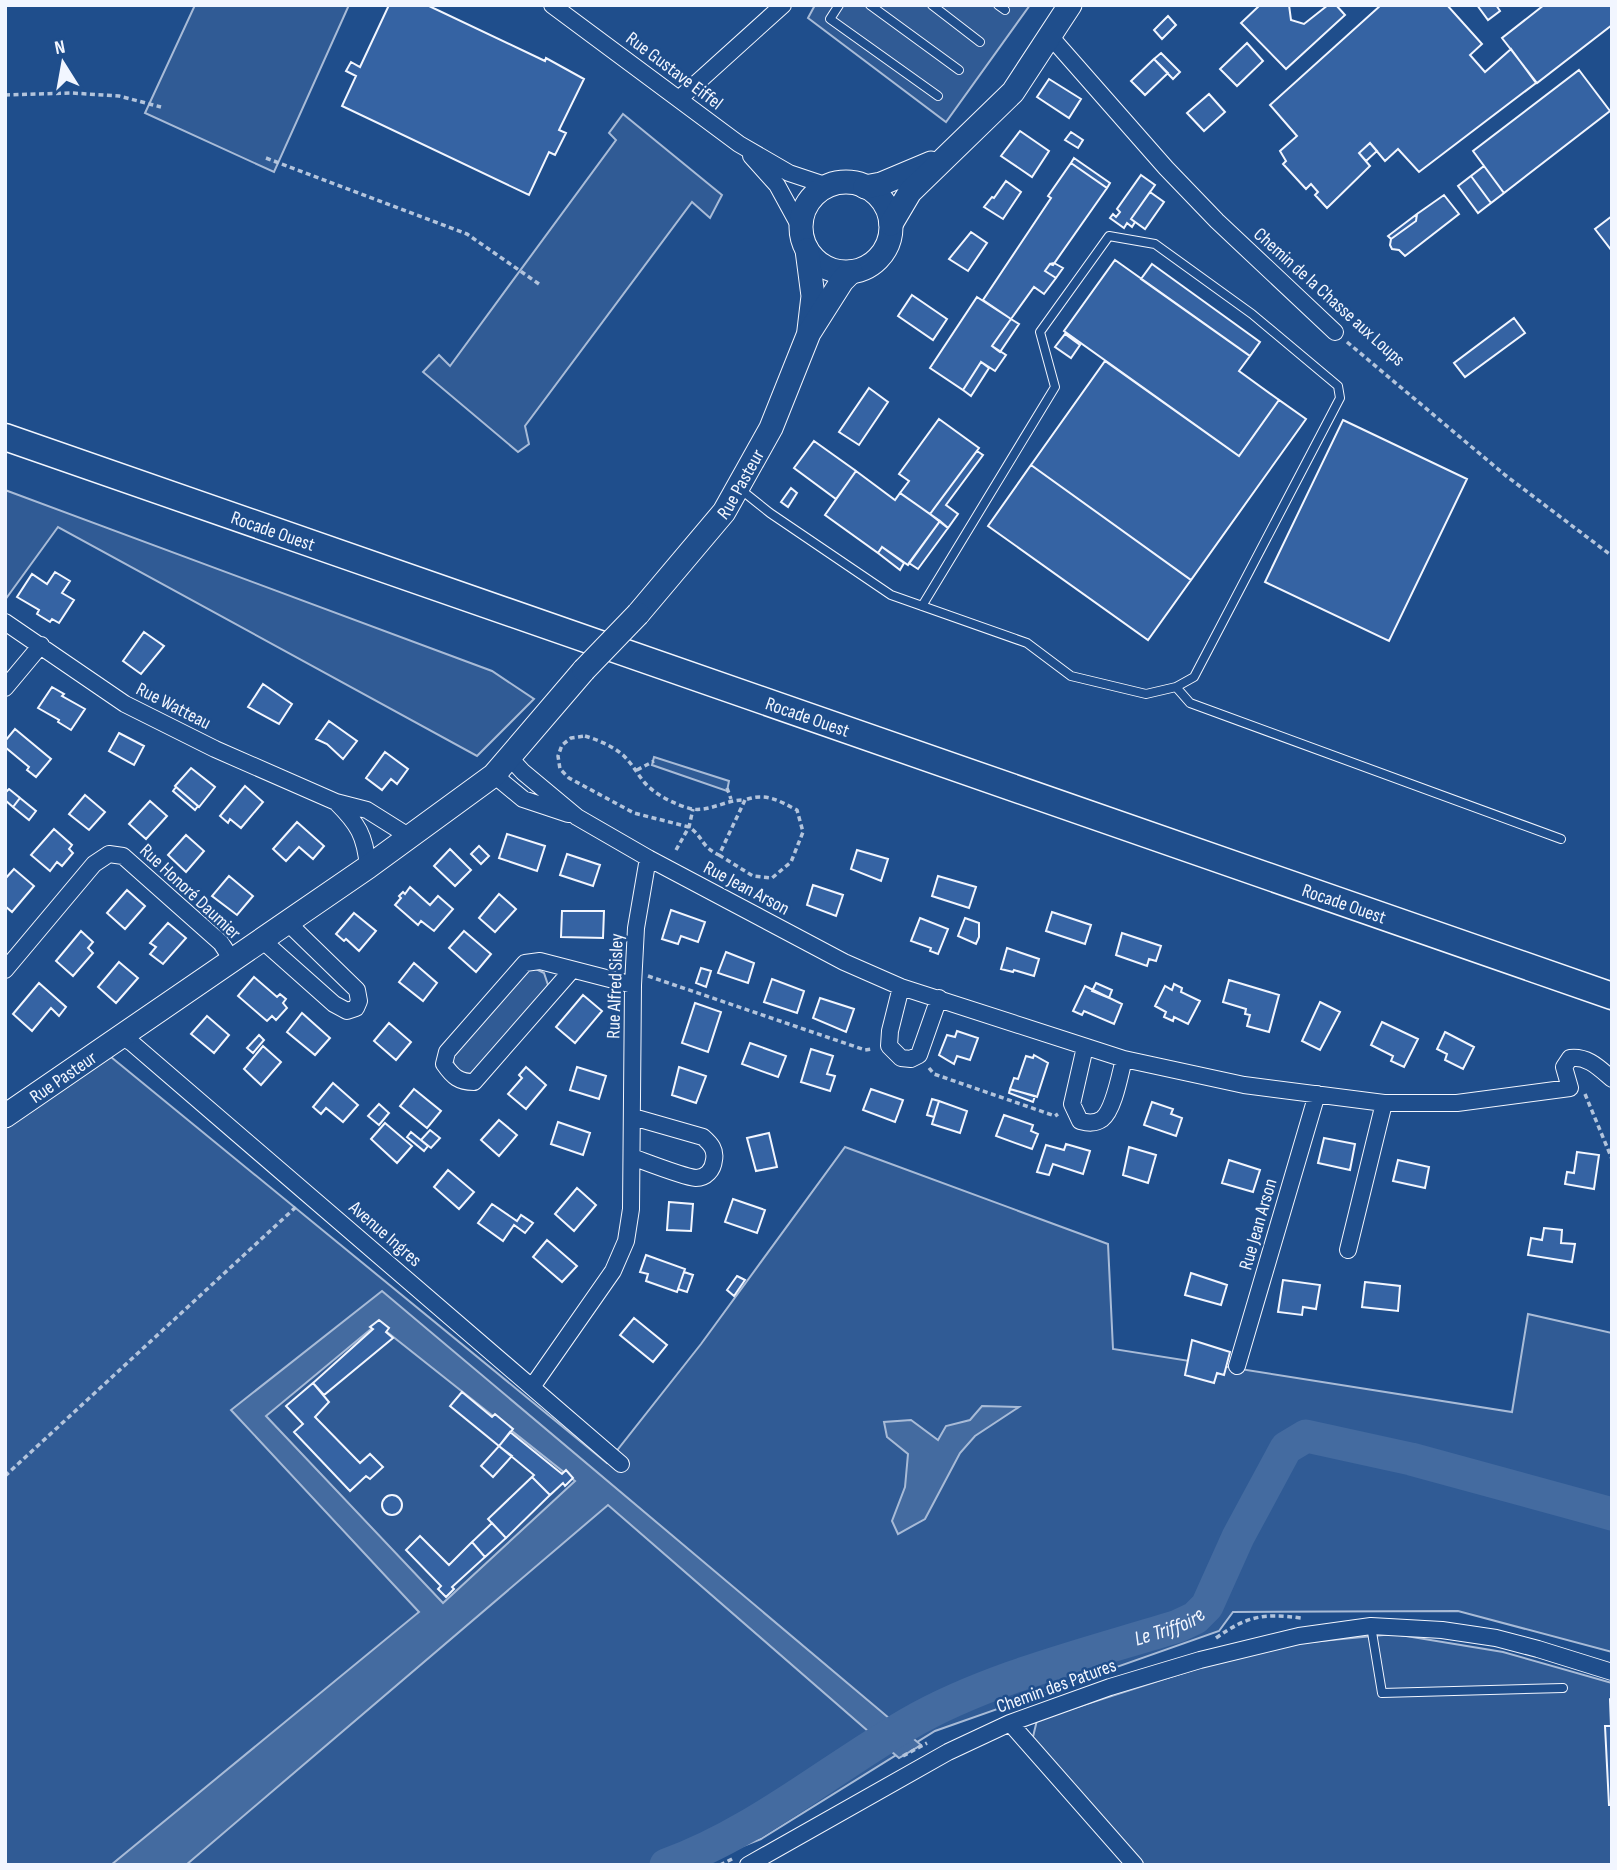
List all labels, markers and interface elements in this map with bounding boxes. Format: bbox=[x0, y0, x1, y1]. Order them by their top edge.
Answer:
street label: Rue Gustave Eiffel bbox=[621, 27, 727, 115]
north arrow bbox=[28, 28, 98, 98]
text: N bbox=[53, 36, 67, 60]
street label: Chemin de la Chasse aux Loups bbox=[1249, 223, 1410, 371]
street label: Rue Pasteur bbox=[713, 445, 770, 525]
street label: Rocade Ouest bbox=[228, 507, 318, 557]
street label: Rue Watteau bbox=[132, 678, 215, 735]
street label: Rocade Ouest bbox=[762, 692, 853, 743]
street label: Rue Honoré Daumier bbox=[135, 839, 246, 945]
street label: Rue Jean Arson bbox=[699, 856, 793, 921]
street label: Rocade Ouest bbox=[1299, 879, 1389, 930]
street label: Rue Alfred Sisley bbox=[602, 932, 629, 1039]
street label: Rue Pasteur bbox=[26, 1046, 102, 1109]
street label: Rue Jean Arson bbox=[1234, 1176, 1282, 1273]
street label: Avenue Ingres bbox=[343, 1196, 426, 1272]
water label: Le Triffoire bbox=[1131, 1603, 1211, 1651]
street label: Chemin des Patures bbox=[994, 1654, 1120, 1719]

